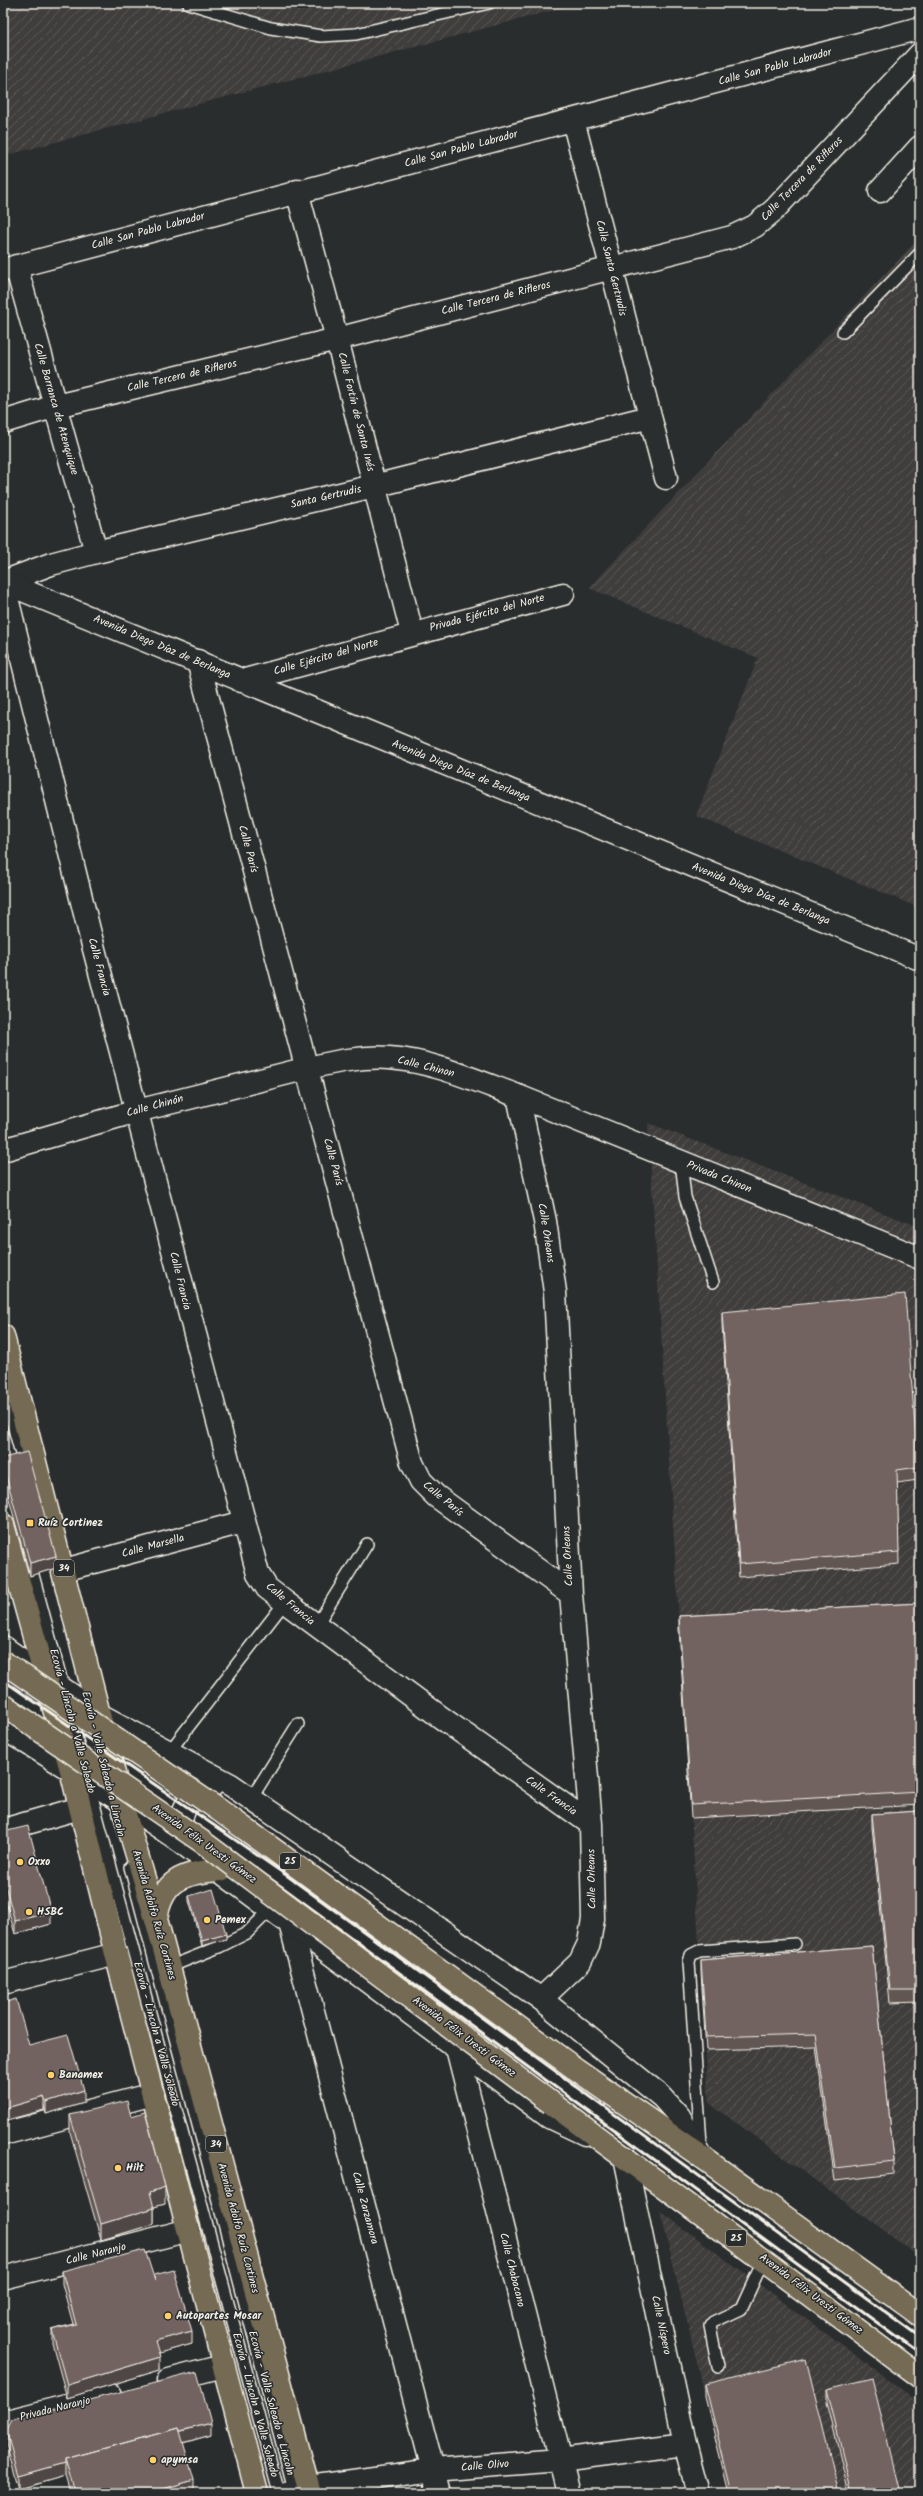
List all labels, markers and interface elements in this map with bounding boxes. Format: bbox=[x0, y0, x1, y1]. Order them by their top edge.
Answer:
street label: Calle San Pablo Labrador bbox=[716, 43, 835, 91]
street label: Calle San Pablo Labrador bbox=[402, 125, 521, 173]
street label: Calle Tercera de Rifleros bbox=[757, 132, 848, 226]
street label: Calle San Pablo Labrador bbox=[89, 207, 208, 255]
street label: Calle Santa Gertrudis bbox=[590, 218, 632, 318]
street label: Calle Tercera de Rifleros bbox=[439, 276, 553, 320]
street label: Calle Barranca de Atenquique bbox=[29, 341, 83, 477]
street label: Calle Fortín de Santa Inés bbox=[332, 350, 380, 474]
street label: Calle Tercera de Rifleros bbox=[125, 355, 239, 397]
street label: Santa Gertrudis bbox=[289, 480, 363, 514]
street label: Privada Ejército del Norte bbox=[427, 589, 547, 637]
street label: Avenida Diego Díaz de Berlanga bbox=[90, 610, 234, 684]
street label: Calle Ejército del Norte bbox=[272, 633, 381, 681]
street label: Avenida Diego Díaz de Berlanga bbox=[389, 735, 533, 807]
street label: Calle París bbox=[233, 823, 263, 875]
street label: Avenida Diego Díaz de Berlanga bbox=[689, 858, 833, 930]
street label: Calle Francia bbox=[83, 936, 115, 998]
street label: Calle Chinon bbox=[396, 1051, 457, 1083]
street label: Calle Chinón bbox=[125, 1090, 186, 1122]
street label: Calle París bbox=[318, 1136, 348, 1188]
street label: Privada Chinon bbox=[684, 1156, 754, 1198]
street label: Calle Orleans bbox=[532, 1202, 560, 1264]
street label: Calle Francia bbox=[164, 1250, 196, 1312]
street label: Calle París bbox=[418, 1477, 468, 1521]
place label: Ruíz Cortinez bbox=[38, 1514, 103, 1532]
marker: Ruíz Cortinez bbox=[25, 1518, 35, 1528]
street label: Calle Orleans bbox=[557, 1525, 579, 1587]
street label: Calle Marsella bbox=[120, 1529, 186, 1563]
road number: 34 bbox=[54, 1560, 74, 1576]
street label: Calle Francia bbox=[261, 1578, 319, 1630]
street label: Ecovía - Lincoln a Valle Soleado bbox=[44, 1647, 100, 1795]
street label: Ecovía - Valle Soleado a Lincoln bbox=[76, 1689, 130, 1839]
street label: Calle Francia bbox=[521, 1772, 581, 1820]
street label: Avenida Félix Uresti Gómez bbox=[148, 1800, 260, 1888]
street label: Avenida Adolfo Ruíz Cortines bbox=[127, 1848, 181, 1982]
street label: Calle Orleans bbox=[582, 1848, 602, 1909]
place label: Oxxo bbox=[28, 1853, 50, 1871]
road number: 25 bbox=[280, 1853, 300, 1869]
marker: Oxxo bbox=[15, 1857, 25, 1867]
place label: HSBC bbox=[37, 1903, 64, 1921]
marker: HSBC bbox=[24, 1907, 34, 1917]
place label: Pemex bbox=[215, 1911, 247, 1929]
marker: Pemex bbox=[202, 1915, 212, 1925]
street label: Ecovía - Lincoln a Valle Soleado bbox=[128, 1960, 184, 2108]
street label: Avenida Félix Uresti Gómez bbox=[408, 1992, 520, 2082]
place label: Banamex bbox=[59, 2066, 104, 2084]
marker: Banamex bbox=[46, 2070, 56, 2080]
road number: 34 bbox=[206, 2136, 226, 2152]
place label: Hilt bbox=[126, 2159, 145, 2177]
street label: Avenida Adolfo Ruíz Cortines bbox=[212, 2161, 264, 2296]
marker: Hilt bbox=[113, 2163, 123, 2173]
street label: Calle Zarzamora bbox=[347, 2170, 383, 2246]
road number: 25 bbox=[726, 2230, 746, 2246]
street label: Calle Chabacano bbox=[494, 2231, 530, 2309]
street label: Calle Naranjo bbox=[64, 2238, 128, 2270]
street label: Avenida Félix Uresti Gómez bbox=[755, 2249, 867, 2339]
street label: Calle Níspero bbox=[646, 2294, 676, 2356]
place label: Autopartes Mosar bbox=[176, 2307, 263, 2325]
marker: Autopartes Mosar bbox=[163, 2311, 173, 2321]
street label: Ecovía - Valle Soleado a Lincoln bbox=[243, 2329, 299, 2478]
street label: Ecovía - Lincoln a Valle Soleado bbox=[227, 2331, 283, 2479]
street label: Privada Naranjo bbox=[18, 2392, 92, 2426]
place label: apymsa bbox=[161, 2451, 198, 2469]
marker: apymsa bbox=[148, 2455, 158, 2465]
street label: Calle Olivo bbox=[460, 2455, 510, 2477]

